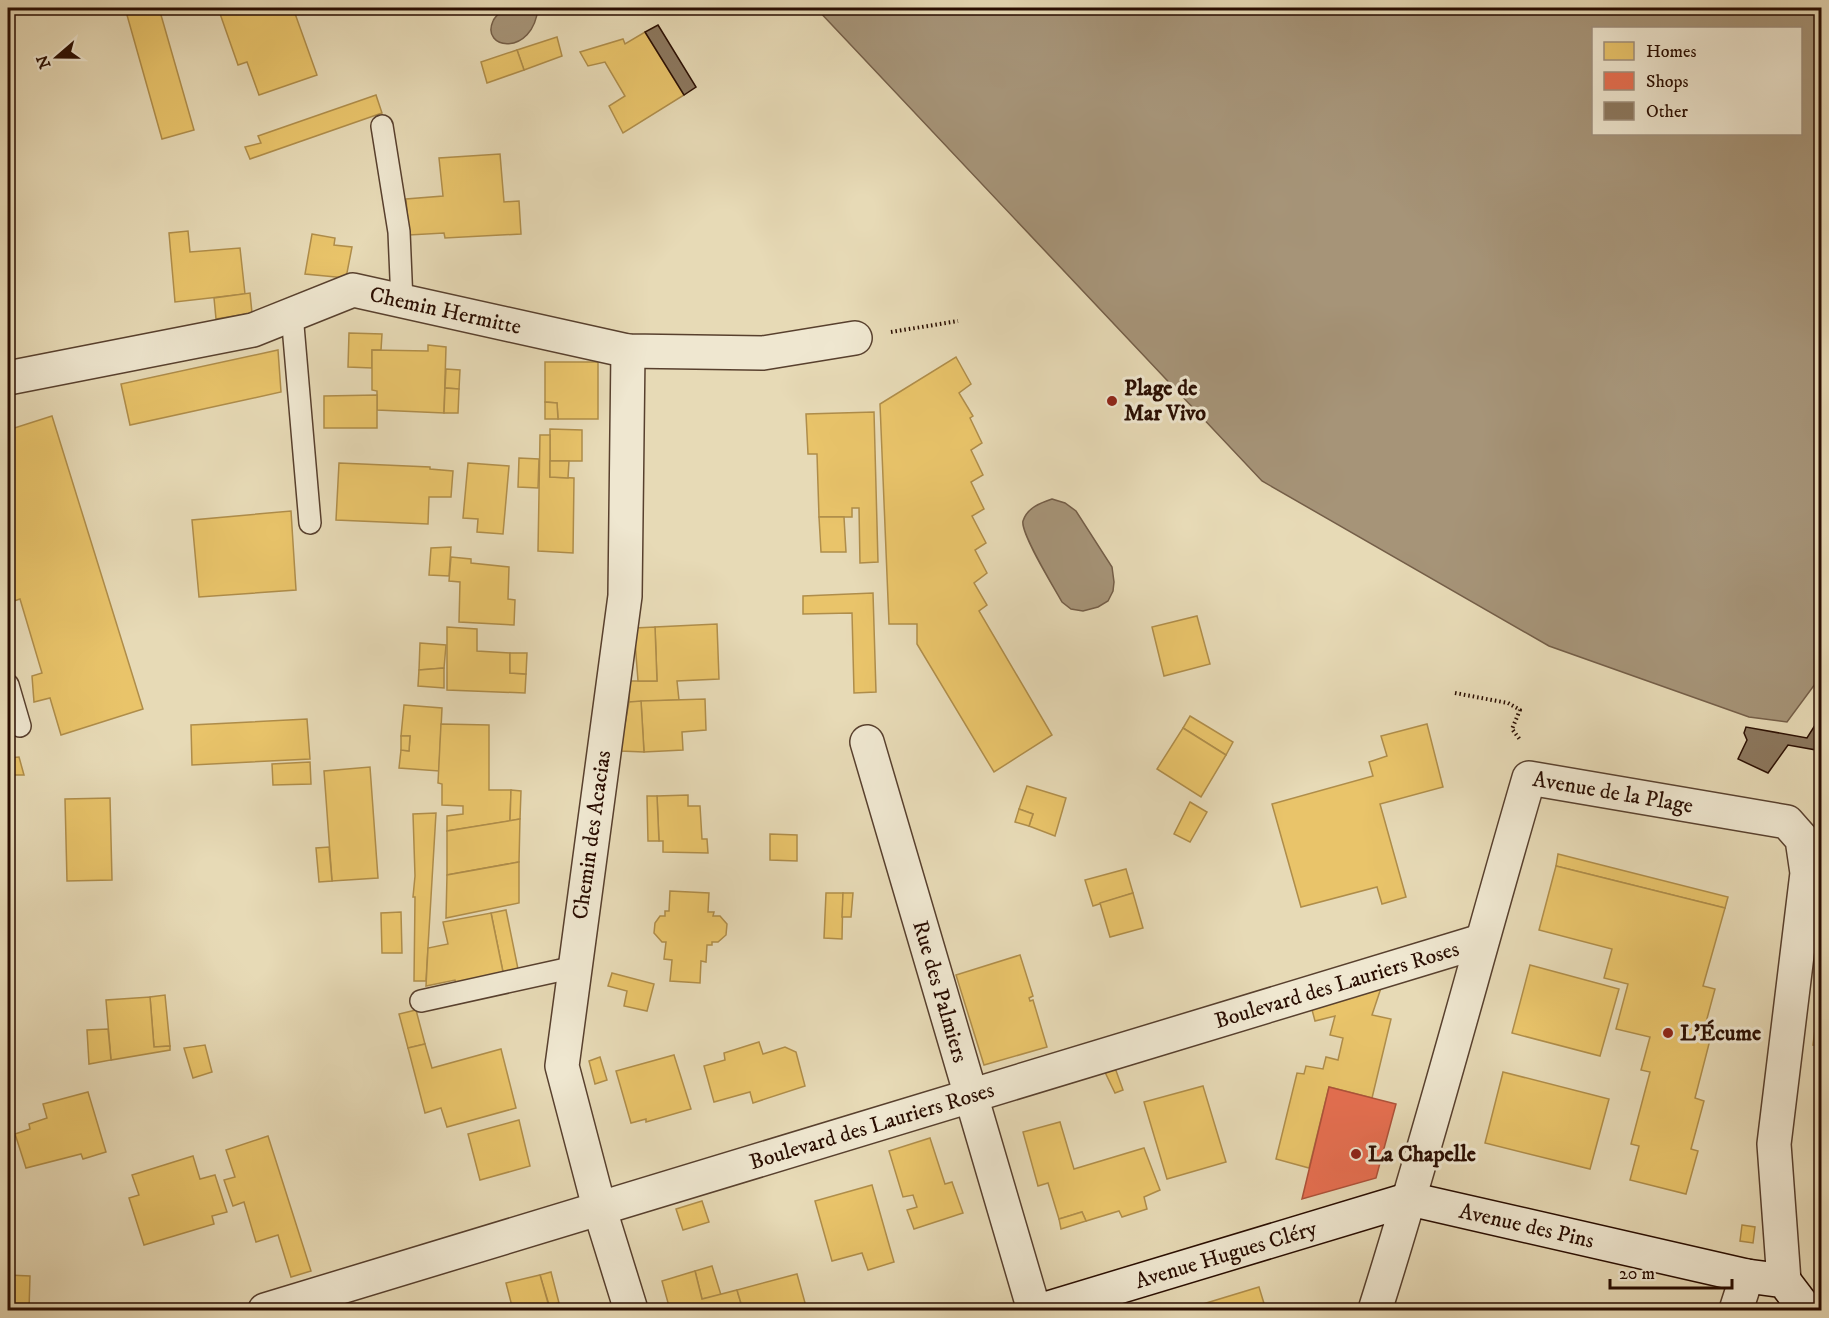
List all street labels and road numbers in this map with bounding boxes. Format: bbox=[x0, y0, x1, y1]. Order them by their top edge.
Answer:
street label: Chemin Hermitte bbox=[367, 281, 524, 340]
street label: Chemin des Acacias bbox=[567, 749, 617, 921]
street label: Avenue de la Plage bbox=[1531, 765, 1695, 819]
street label: Rue des Palmiers bbox=[907, 917, 974, 1066]
street label: Boulevard des Lauriers Roses bbox=[1211, 935, 1462, 1035]
street label: Boulevard des Lauriers Roses bbox=[746, 1076, 997, 1176]
street label: Avenue des Pins bbox=[1457, 1197, 1597, 1254]
street label: Avenue Hugues Cléry bbox=[1132, 1214, 1320, 1295]

